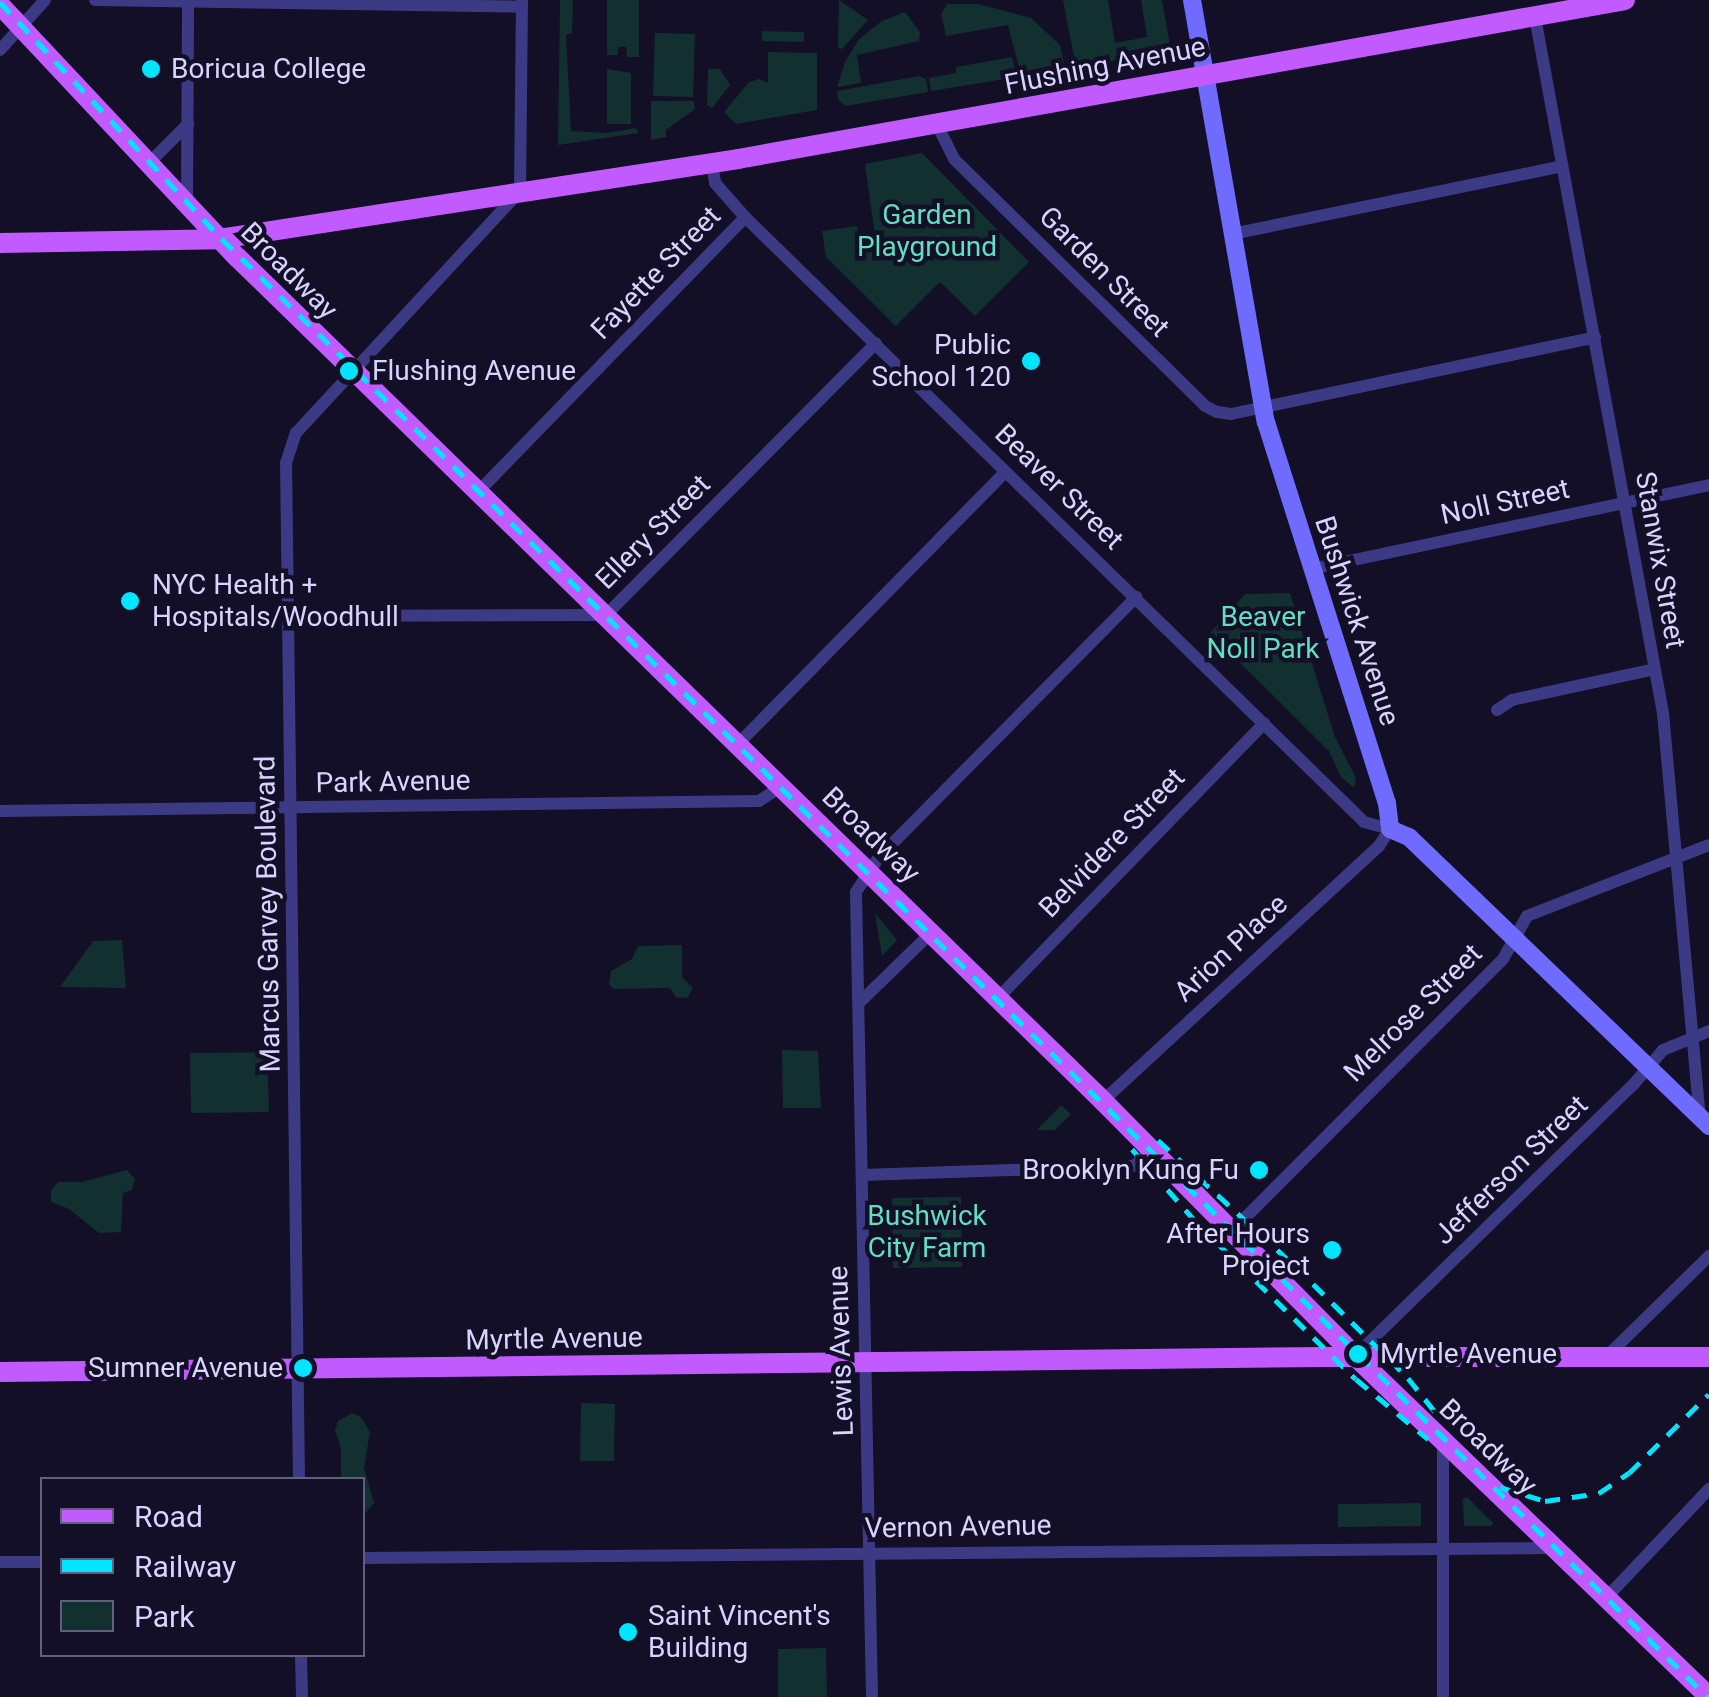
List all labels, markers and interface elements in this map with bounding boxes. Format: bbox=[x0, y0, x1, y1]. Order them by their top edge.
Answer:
street label: Flushing Avenue bbox=[1002, 30, 1208, 102]
place label: Boricua College bbox=[171, 52, 366, 86]
marker: Boricua College bbox=[140, 58, 162, 80]
park label: Garden Playground bbox=[857, 198, 997, 264]
street label: Fayette Street bbox=[584, 199, 728, 347]
street label: Garden Street bbox=[1032, 200, 1176, 344]
street label: Broadway bbox=[234, 216, 344, 326]
place label: Public School 120 bbox=[871, 328, 1011, 394]
marker: Public School 120 bbox=[1020, 350, 1042, 372]
place label: Flushing Avenue bbox=[372, 354, 576, 388]
marker: Flushing Avenue bbox=[336, 358, 362, 384]
street label: Beaver Street bbox=[988, 417, 1130, 557]
street label: Ellery Street bbox=[589, 468, 717, 596]
street label: Stanwix Street bbox=[1628, 469, 1692, 651]
street label: Noll Street bbox=[1438, 472, 1572, 532]
street label: Bushwick Avenue bbox=[1307, 512, 1407, 730]
place label: NYC Health + Hospitals/Woodhull bbox=[152, 568, 399, 634]
marker: NYC Health + Hospitals/Woodhull bbox=[117, 588, 143, 614]
park label: Beaver Noll Park bbox=[1207, 600, 1319, 666]
street label: Marcus Garvey Boulevard bbox=[248, 755, 288, 1073]
street label: Belvidere Street bbox=[1032, 761, 1192, 925]
street label: Park Avenue bbox=[315, 764, 471, 800]
street label: Broadway bbox=[815, 780, 927, 890]
street label: Arion Place bbox=[1168, 887, 1294, 1009]
street label: Melrose Street bbox=[1337, 937, 1489, 1089]
street label: Jefferson Street bbox=[1427, 1088, 1595, 1252]
place label: Brooklyn Kung Fu bbox=[1022, 1153, 1239, 1187]
marker: Brooklyn Kung Fu bbox=[1248, 1159, 1270, 1181]
park label: Bushwick City Farm bbox=[867, 1199, 987, 1265]
place label: After Hours Project bbox=[1166, 1217, 1310, 1283]
marker: After Hours Project bbox=[1319, 1237, 1345, 1263]
street label: Lewis Avenue bbox=[821, 1265, 861, 1437]
street label: Myrtle Avenue bbox=[465, 1321, 643, 1357]
place label: Myrtle Avenue bbox=[1380, 1337, 1557, 1371]
marker: Myrtle Avenue bbox=[1345, 1341, 1371, 1367]
place label: Sumner Avenue bbox=[88, 1351, 283, 1385]
marker: Sumner Avenue bbox=[292, 1357, 314, 1379]
street label: Broadway bbox=[1432, 1392, 1544, 1502]
legend bbox=[40, 1477, 365, 1657]
text: Road bbox=[134, 1499, 203, 1534]
street label: Vernon Avenue bbox=[864, 1509, 1052, 1545]
text: Railway bbox=[134, 1549, 236, 1584]
text: Park bbox=[134, 1599, 194, 1634]
place label: Saint Vincent's Building bbox=[648, 1599, 831, 1665]
marker: Saint Vincent's Building bbox=[617, 1621, 639, 1643]

